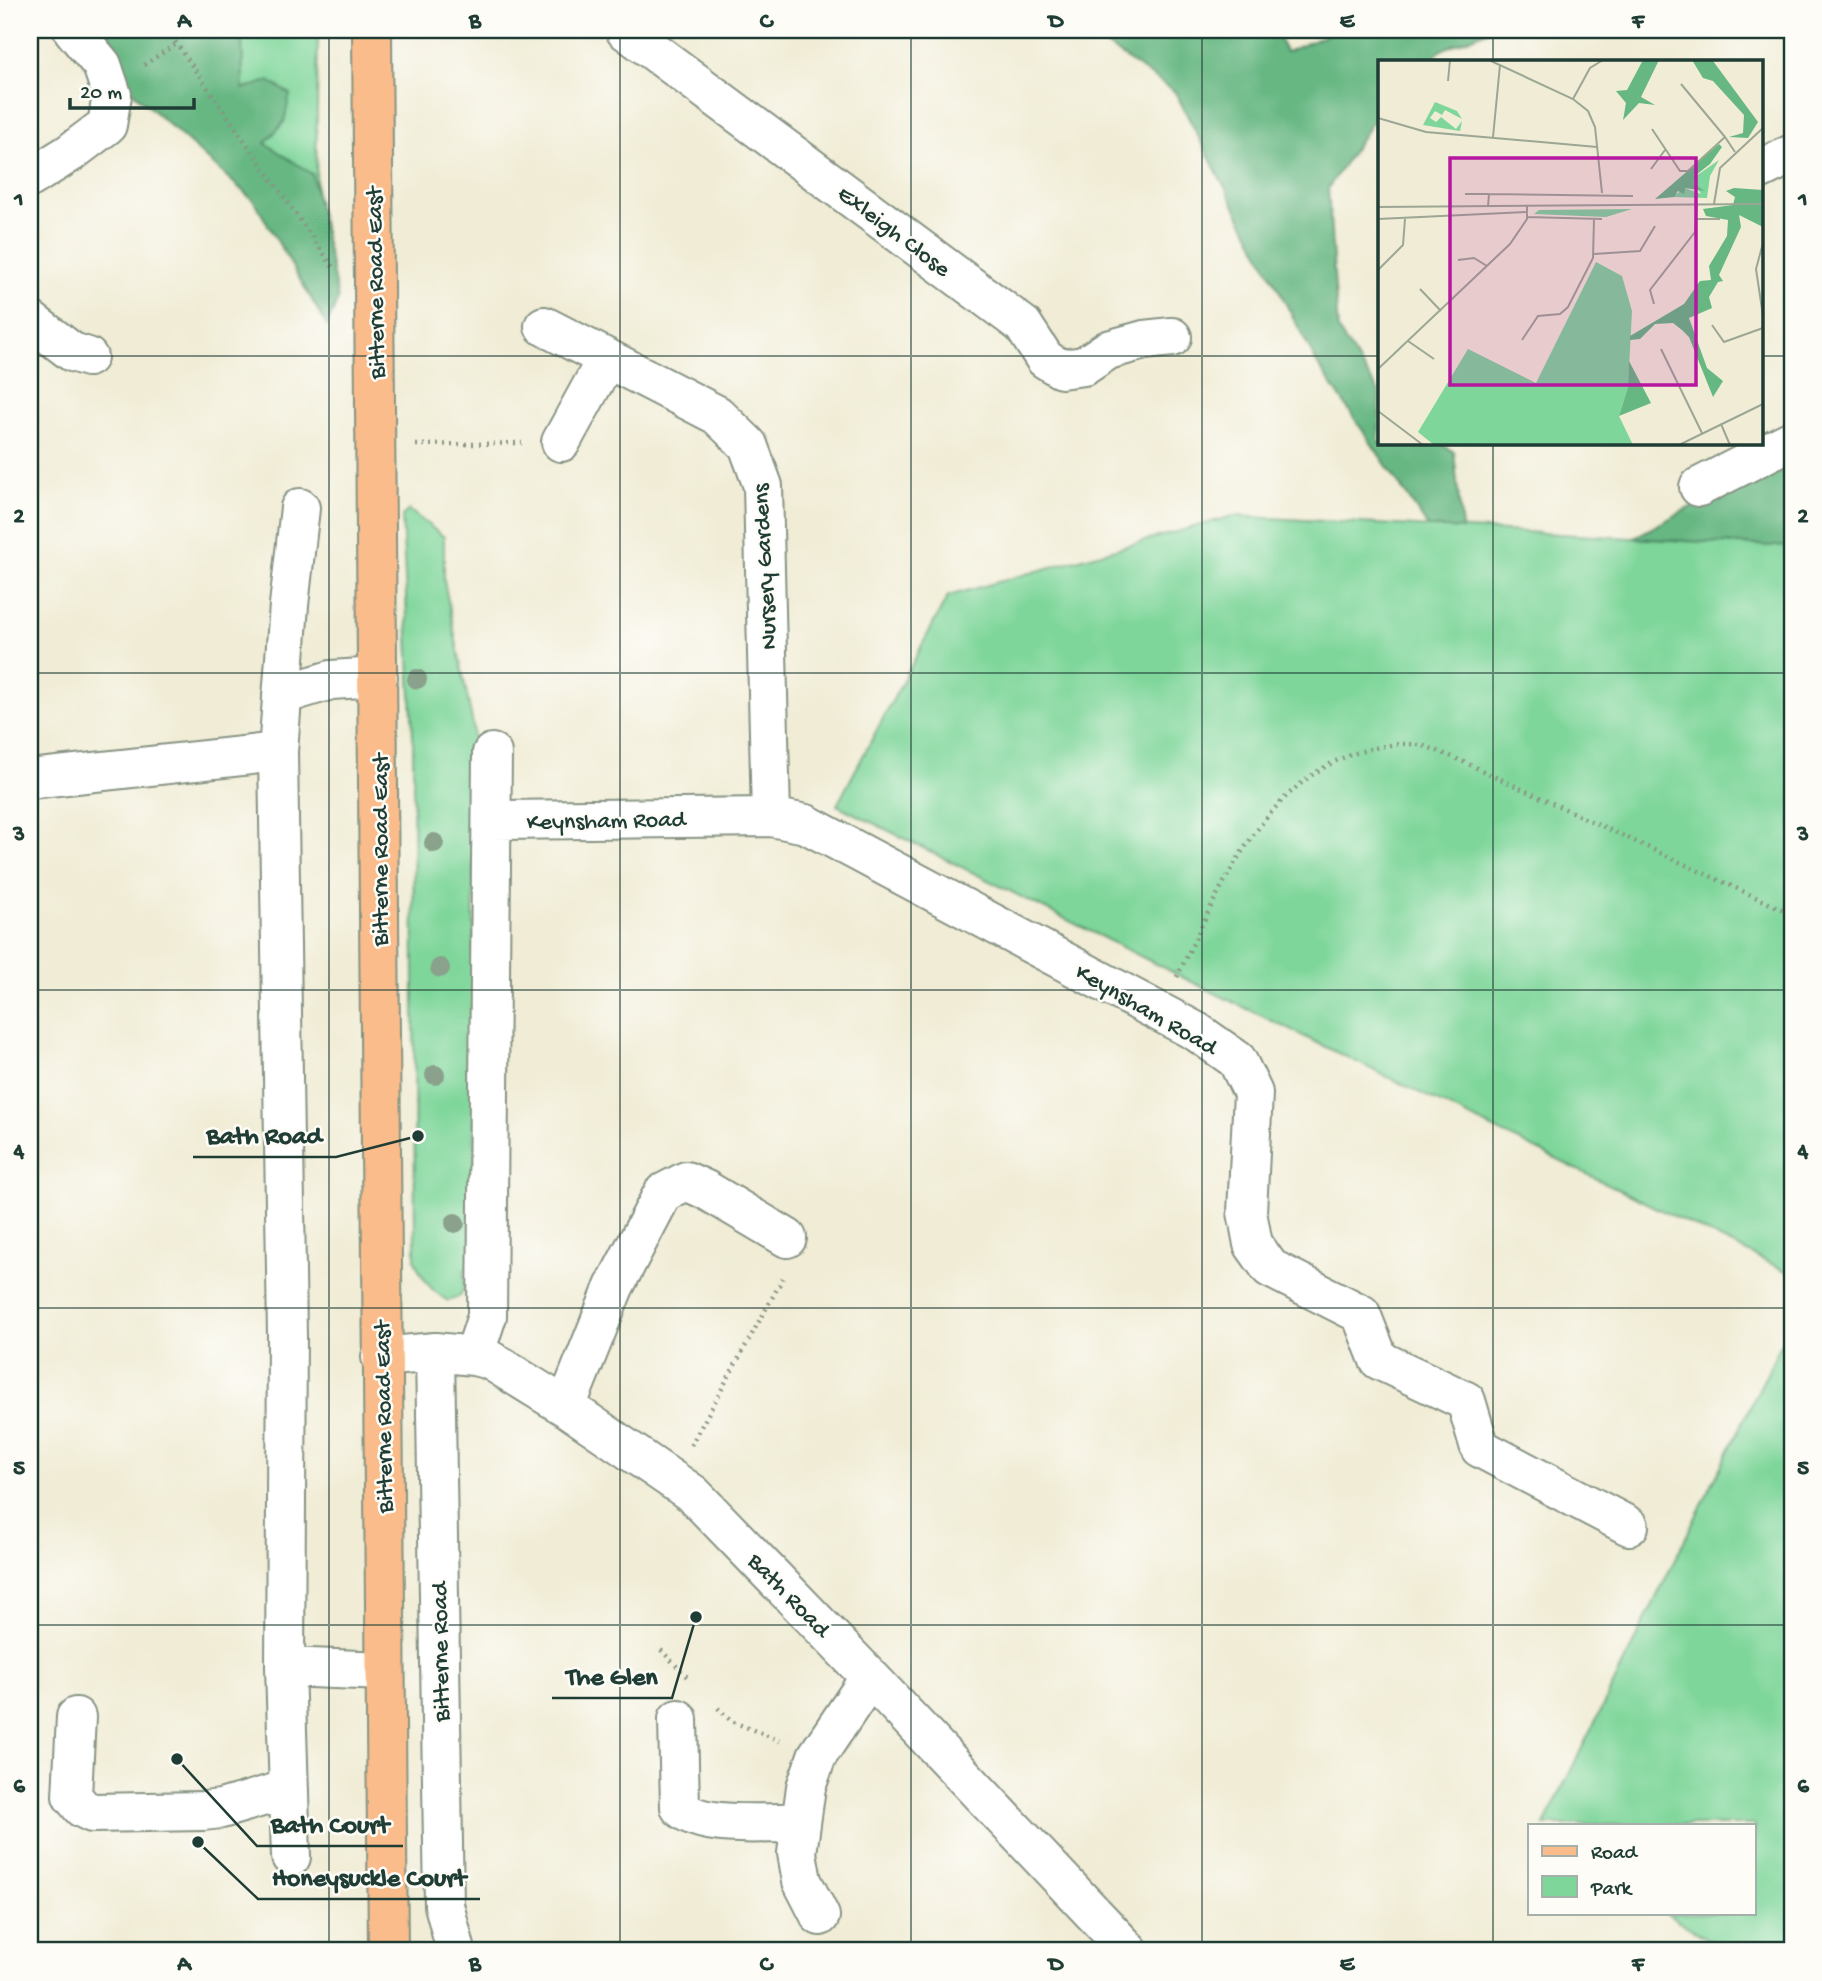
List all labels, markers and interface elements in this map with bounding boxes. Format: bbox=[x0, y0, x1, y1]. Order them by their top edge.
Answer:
text: A bbox=[176, 9, 192, 36]
text: B bbox=[468, 9, 482, 36]
text: C bbox=[760, 9, 775, 36]
text: D bbox=[1047, 9, 1065, 36]
text: E bbox=[1340, 9, 1356, 36]
text: F bbox=[1631, 9, 1646, 36]
inset map bbox=[1378, 60, 1762, 444]
scale bar bbox=[70, 66, 194, 110]
text: 20 m bbox=[80, 82, 122, 107]
street label: Exleigh Close bbox=[830, 181, 956, 285]
street label: Bitterne Road East bbox=[361, 184, 394, 380]
text: 1 bbox=[13, 187, 24, 214]
text: 1 bbox=[1797, 187, 1808, 214]
street label: Nursery Gardens bbox=[748, 482, 785, 651]
text: 2 bbox=[13, 504, 25, 531]
text: 2 bbox=[1797, 504, 1809, 531]
street label: Bitterne Road East bbox=[368, 752, 397, 947]
street label: Keynsham Road bbox=[526, 807, 688, 838]
text: 3 bbox=[12, 822, 25, 849]
text: 3 bbox=[1796, 822, 1809, 849]
street label: Keynsham Road bbox=[1069, 959, 1223, 1064]
callout: Bath Road bbox=[193, 1110, 336, 1157]
text: Bath Road bbox=[205, 1123, 324, 1154]
text: 4 bbox=[13, 1139, 25, 1166]
text: 4 bbox=[1797, 1139, 1809, 1166]
street label: Bitterne Road East bbox=[369, 1318, 402, 1514]
text: 5 bbox=[13, 1456, 25, 1483]
text: 5 bbox=[1797, 1456, 1809, 1483]
street label: Bath Road bbox=[739, 1547, 836, 1646]
street label: Bitterne Road bbox=[427, 1580, 458, 1723]
callout: The Glen bbox=[552, 1651, 672, 1698]
text: The Glen bbox=[564, 1664, 658, 1695]
text: 6 bbox=[13, 1774, 26, 1801]
text: 6 bbox=[1797, 1774, 1810, 1801]
callout: Bath Court bbox=[257, 1799, 403, 1846]
text: Bath Court bbox=[270, 1812, 391, 1843]
legend bbox=[1528, 1824, 1756, 1914]
text: Road bbox=[1591, 1842, 1639, 1867]
callout: Honeysuckle Court bbox=[258, 1852, 480, 1899]
text: Honeysuckle Court bbox=[272, 1865, 468, 1896]
text: Park bbox=[1590, 1878, 1634, 1903]
text: A bbox=[176, 1952, 192, 1979]
text: B bbox=[468, 1952, 482, 1979]
text: C bbox=[760, 1952, 775, 1979]
text: D bbox=[1047, 1952, 1065, 1979]
text: E bbox=[1340, 1952, 1356, 1979]
text: F bbox=[1631, 1952, 1646, 1979]

